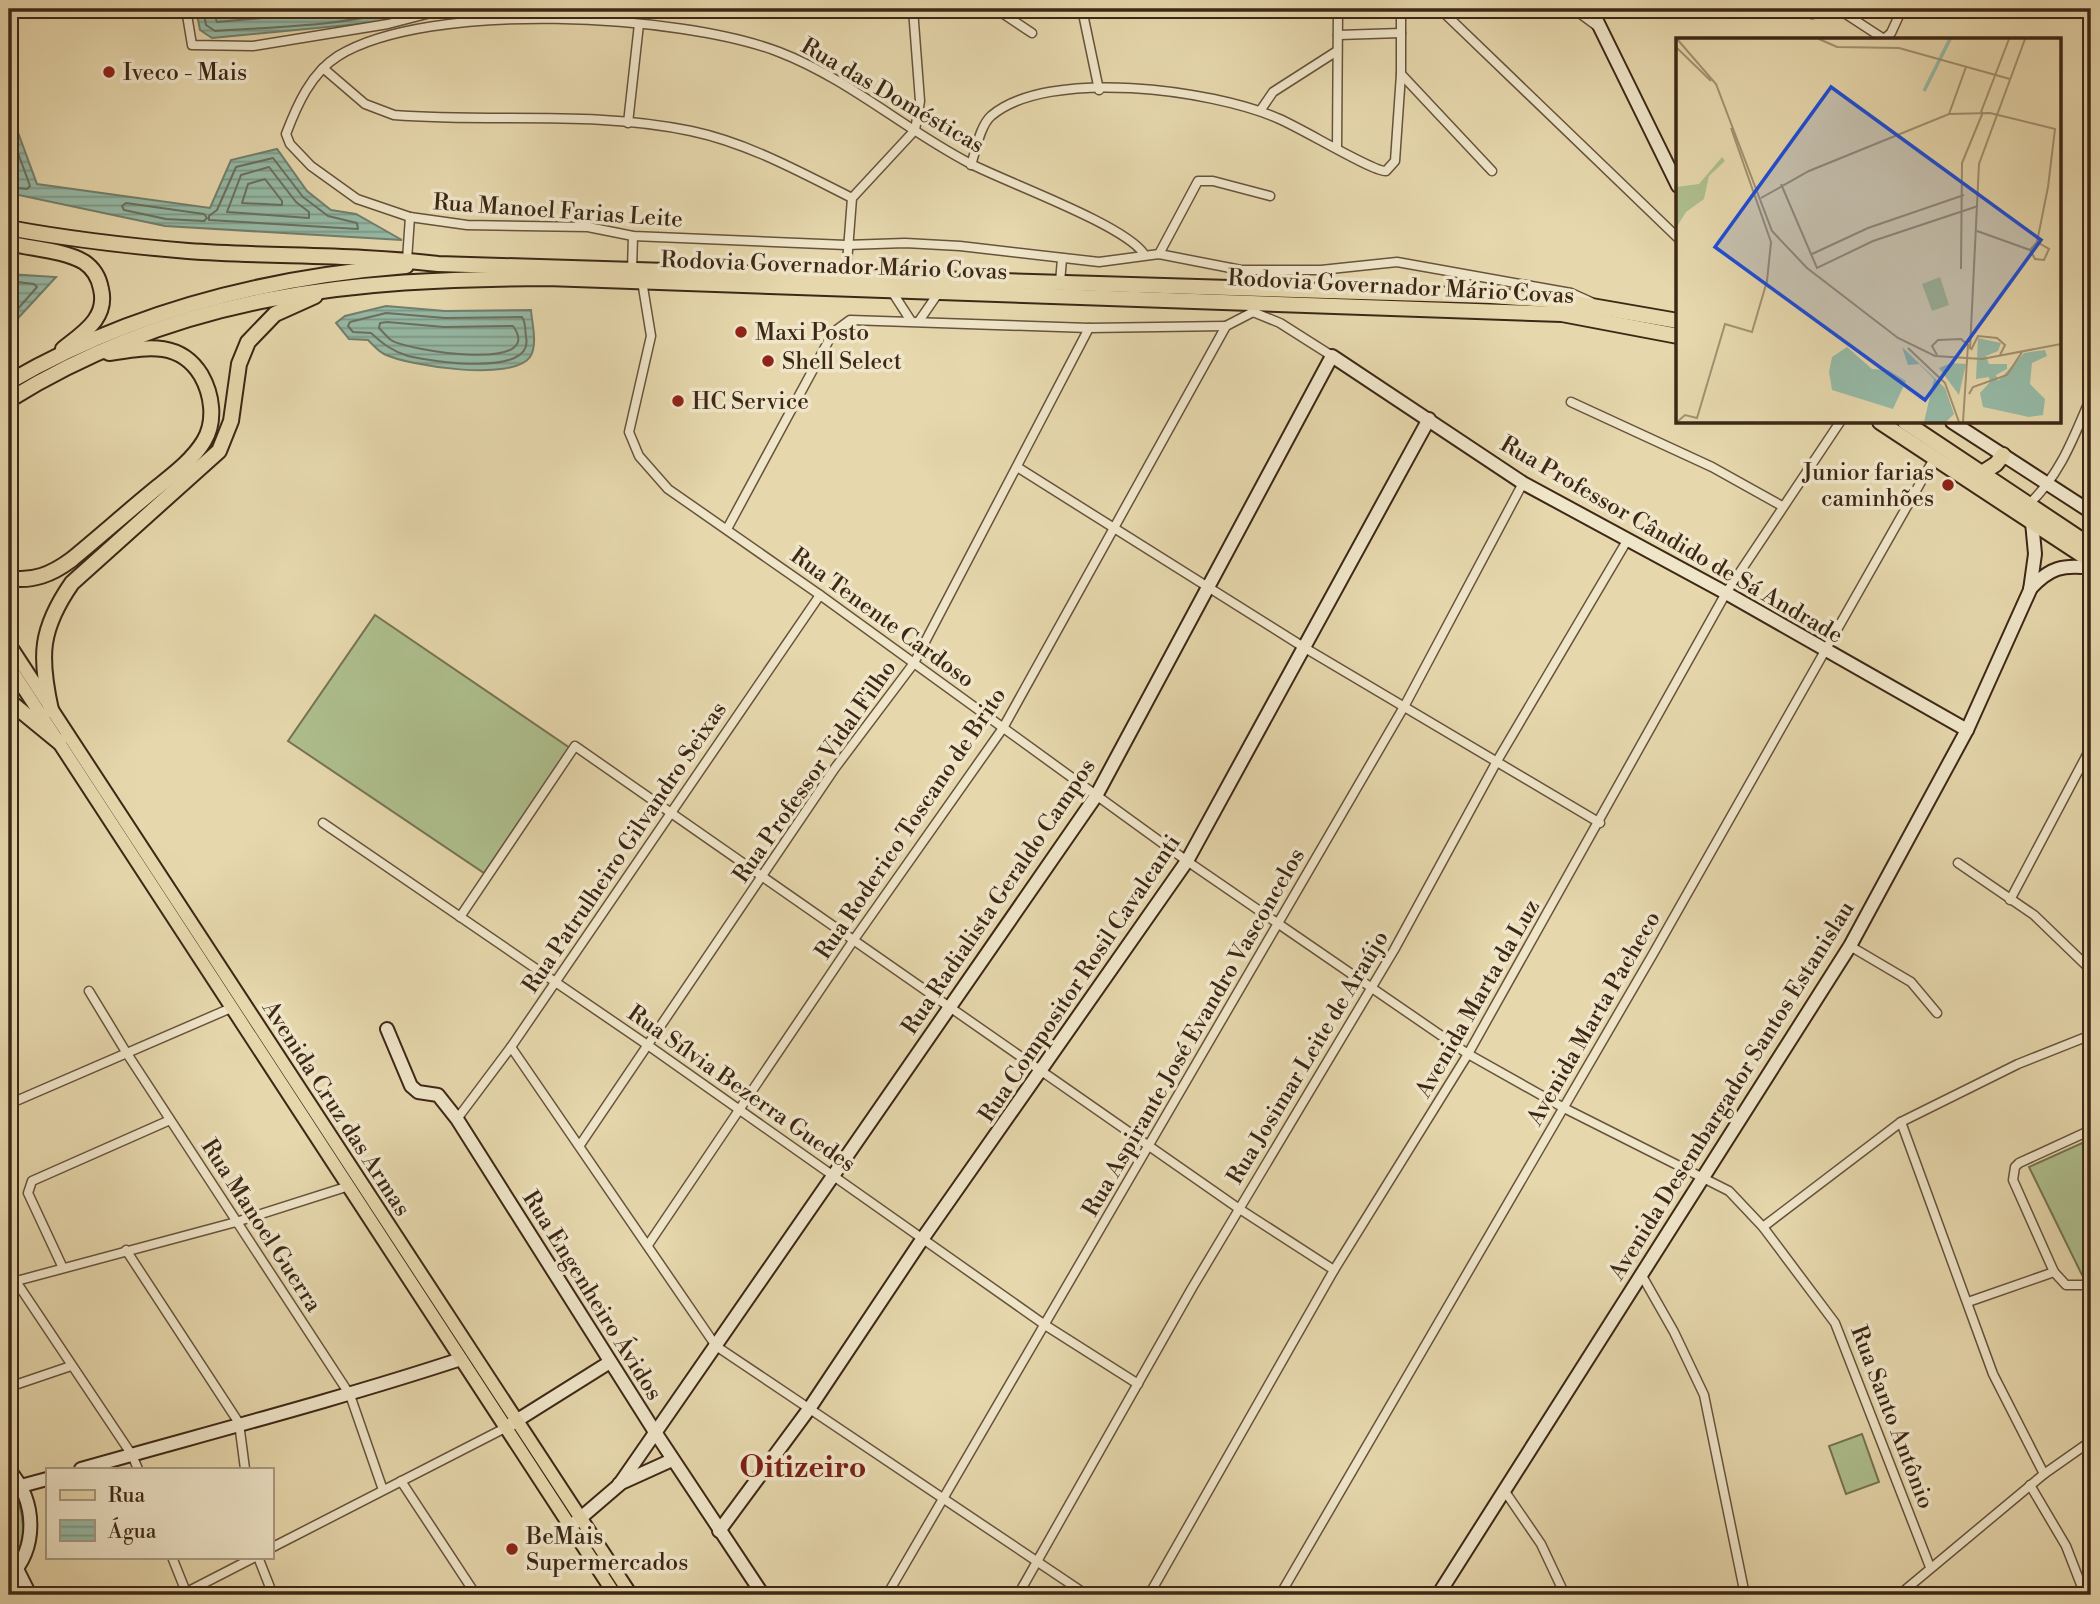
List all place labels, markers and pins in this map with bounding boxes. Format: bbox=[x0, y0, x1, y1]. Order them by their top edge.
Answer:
place label: Iveco - Mais bbox=[123, 59, 247, 87]
marker: Iveco - Mais bbox=[101, 64, 117, 80]
place label: Maxi Posto bbox=[755, 319, 869, 347]
marker: Maxi Posto bbox=[733, 324, 749, 340]
place label: Shell Select bbox=[782, 348, 902, 376]
marker: Shell Select bbox=[760, 353, 776, 369]
place label: HC Service bbox=[692, 388, 809, 416]
marker: HC Service bbox=[670, 393, 686, 409]
place label: Junior farias caminhões bbox=[1801, 459, 1934, 513]
marker: Junior farias caminhões bbox=[1940, 477, 1956, 493]
place label: BeMais Supermercados bbox=[525, 1523, 688, 1577]
marker: BeMais Supermercados bbox=[504, 1541, 520, 1557]

